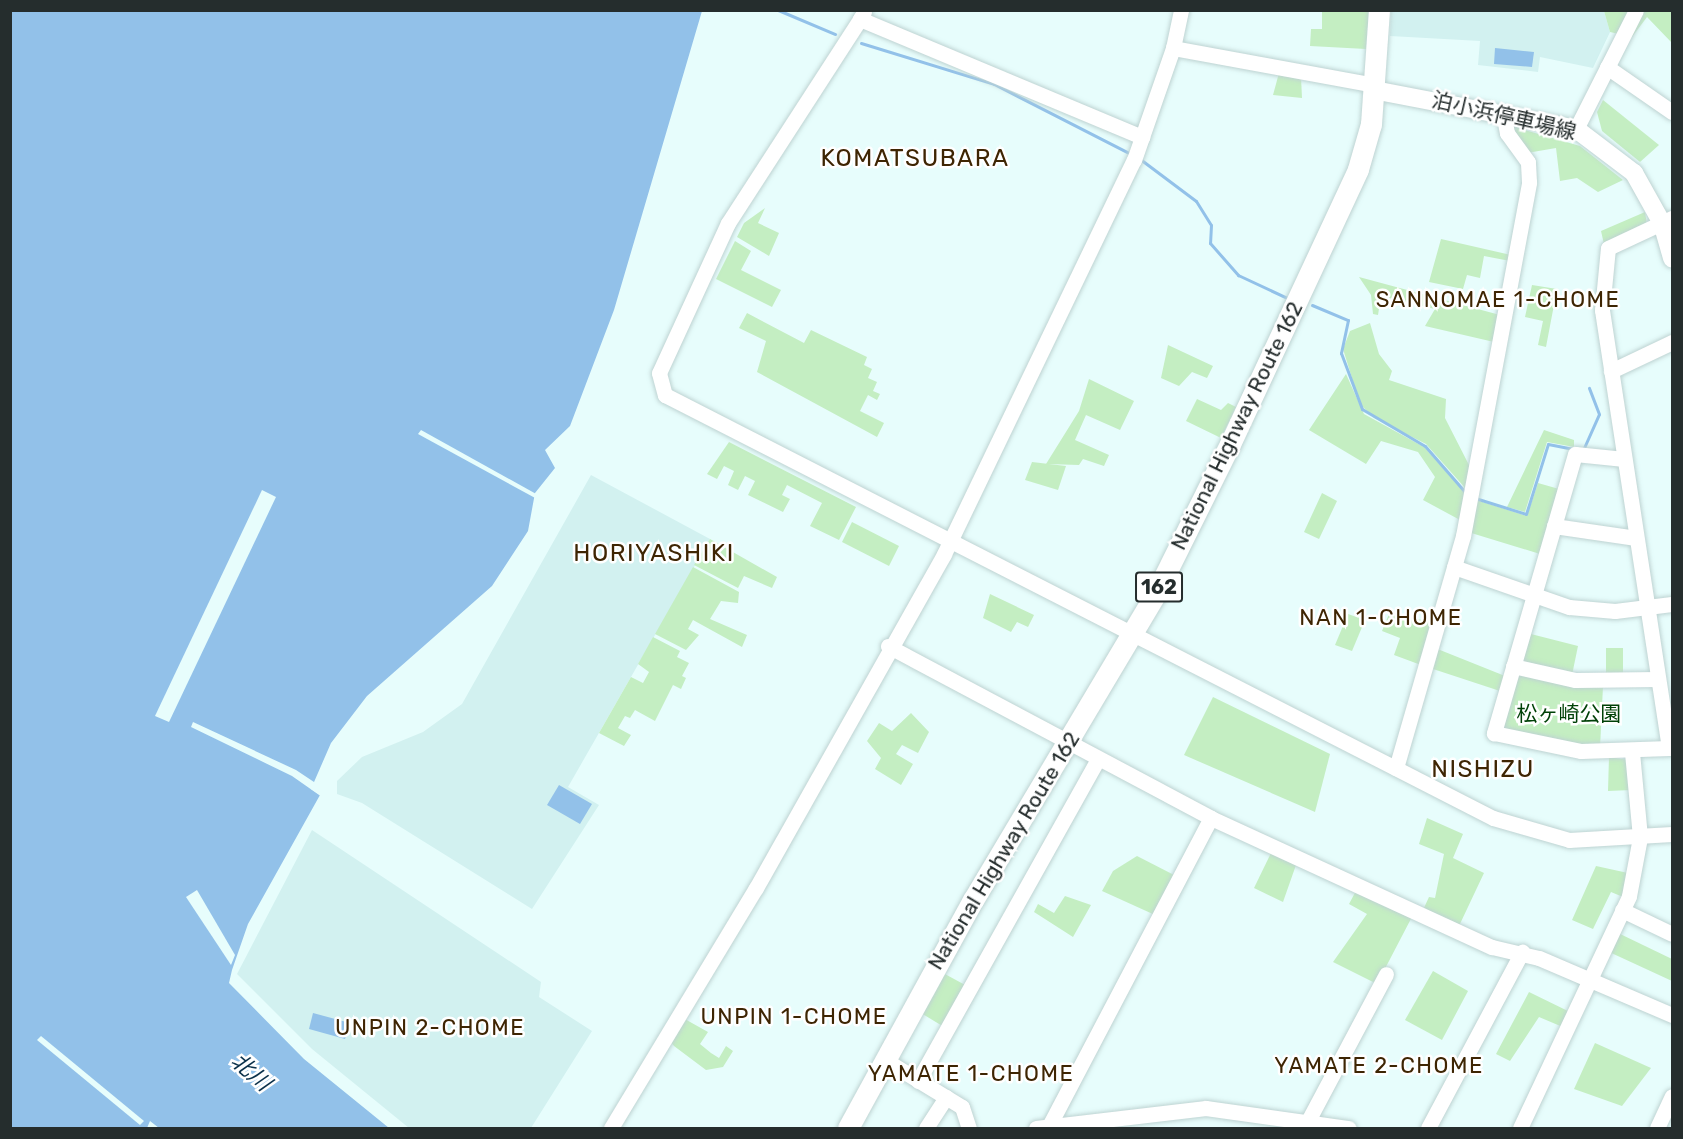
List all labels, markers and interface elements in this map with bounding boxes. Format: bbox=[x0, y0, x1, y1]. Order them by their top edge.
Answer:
street label: 泊小浜停車場線 bbox=[1430, 87, 1578, 145]
district label: KOMATSUBARA bbox=[821, 145, 1009, 173]
district label: SANNOMAE 1-CHOME bbox=[1376, 287, 1620, 313]
street label: National Highway Route 162 bbox=[1166, 298, 1308, 554]
district label: HORIYASHIKI bbox=[573, 540, 735, 568]
road number: 162 bbox=[1135, 570, 1183, 604]
district label: NAN 1-CHOME bbox=[1299, 605, 1463, 631]
park label: 松ヶ崎公園 bbox=[1517, 701, 1621, 727]
street label: National Highway Route 162 bbox=[923, 727, 1085, 975]
district label: NISHIZU bbox=[1431, 756, 1535, 784]
district label: UNPIN 1-CHOME bbox=[700, 1004, 888, 1030]
district label: UNPIN 2-CHOME bbox=[335, 1015, 525, 1041]
water label: 北川 bbox=[226, 1048, 276, 1096]
district label: YAMATE 2-CHOME bbox=[1274, 1053, 1484, 1079]
district label: YAMATE 1-CHOME bbox=[868, 1061, 1074, 1087]

